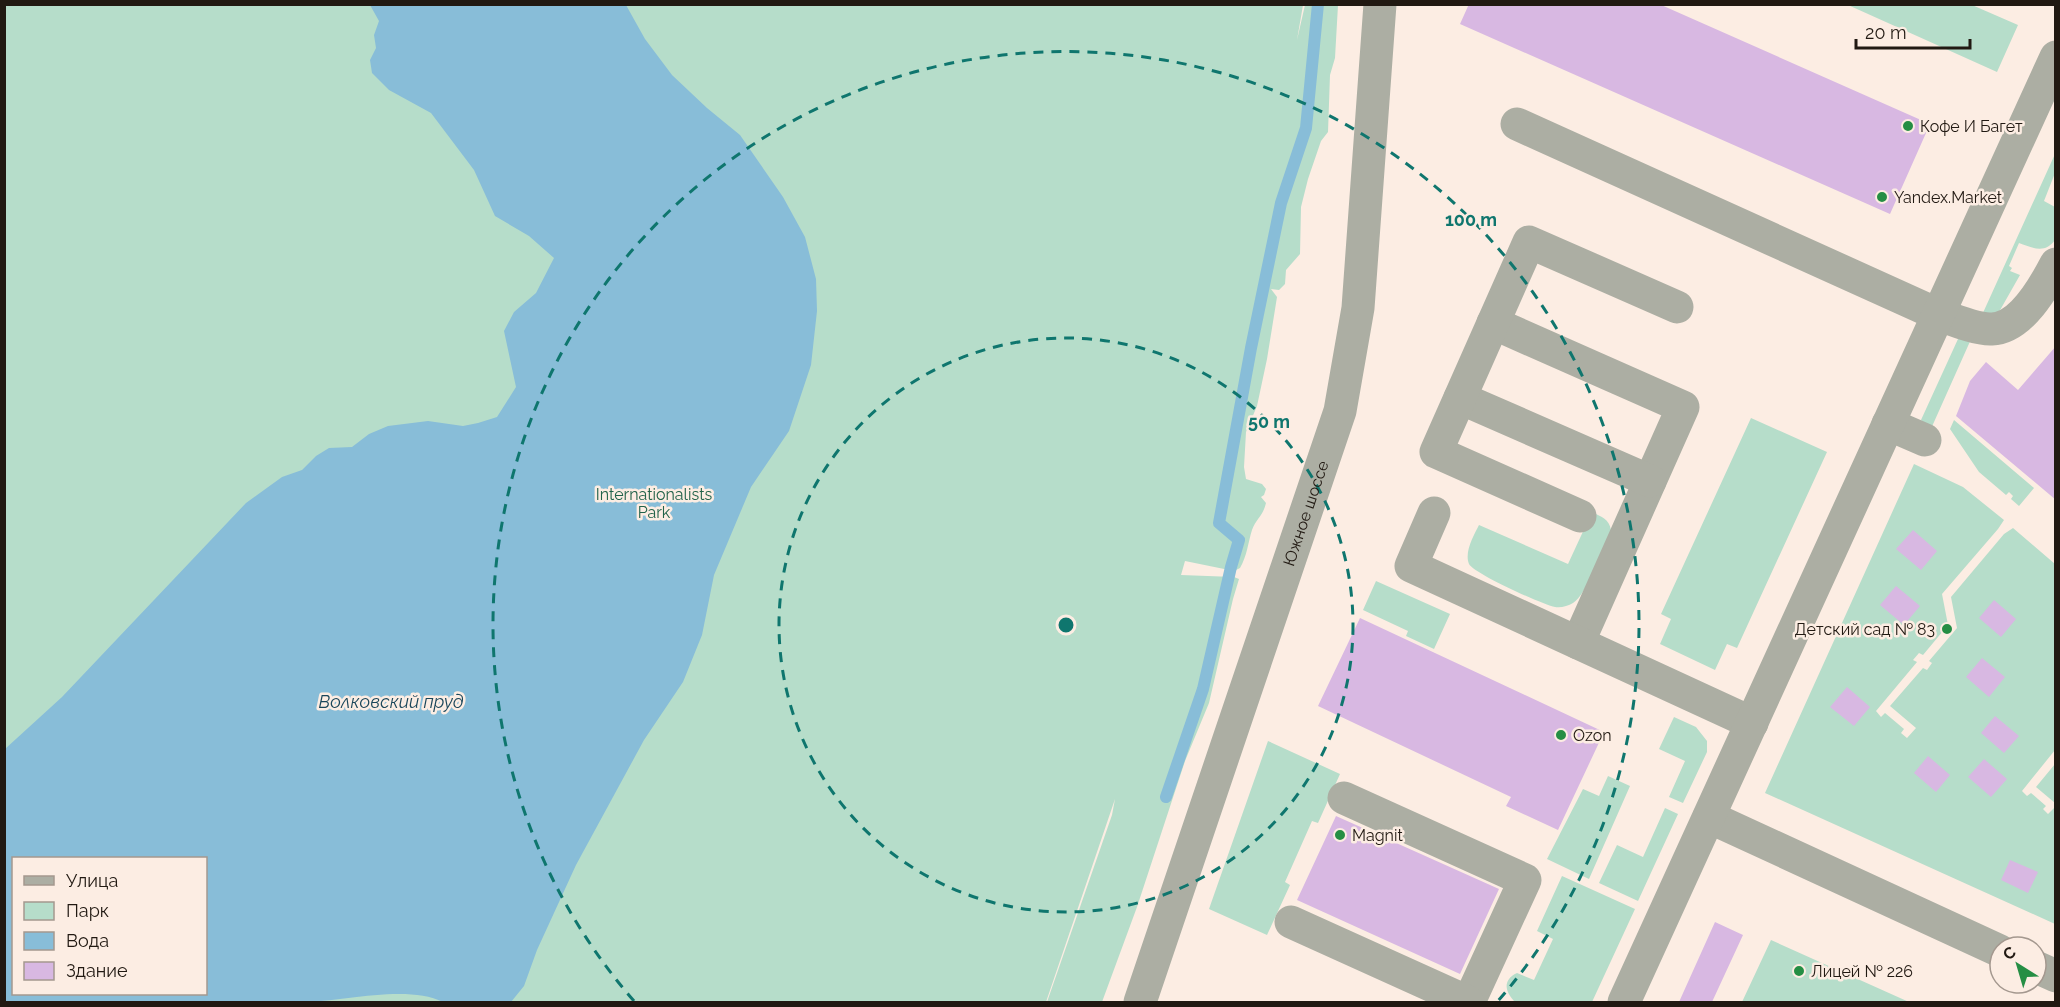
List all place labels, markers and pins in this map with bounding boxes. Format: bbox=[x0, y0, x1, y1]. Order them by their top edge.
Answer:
place label: Кофе И Багет bbox=[1920, 117, 2023, 136]
marker: Кофе И Багет bbox=[1901, 119, 1915, 133]
place label: Yandex.Market bbox=[1894, 188, 2003, 207]
marker: Yandex.Market bbox=[1875, 190, 1889, 204]
centre of rings bbox=[1056, 615, 1076, 635]
place label: Детский сад № 83 bbox=[1795, 620, 1935, 639]
marker: Детский сад № 83 bbox=[1940, 622, 1954, 636]
place label: Ozon bbox=[1573, 726, 1612, 745]
marker: Ozon bbox=[1554, 728, 1568, 742]
place label: Magnit bbox=[1352, 826, 1403, 845]
marker: Magnit bbox=[1333, 828, 1347, 842]
place label: Лицей № 226 bbox=[1811, 962, 1913, 981]
marker: Лицей № 226 bbox=[1792, 964, 1806, 978]

